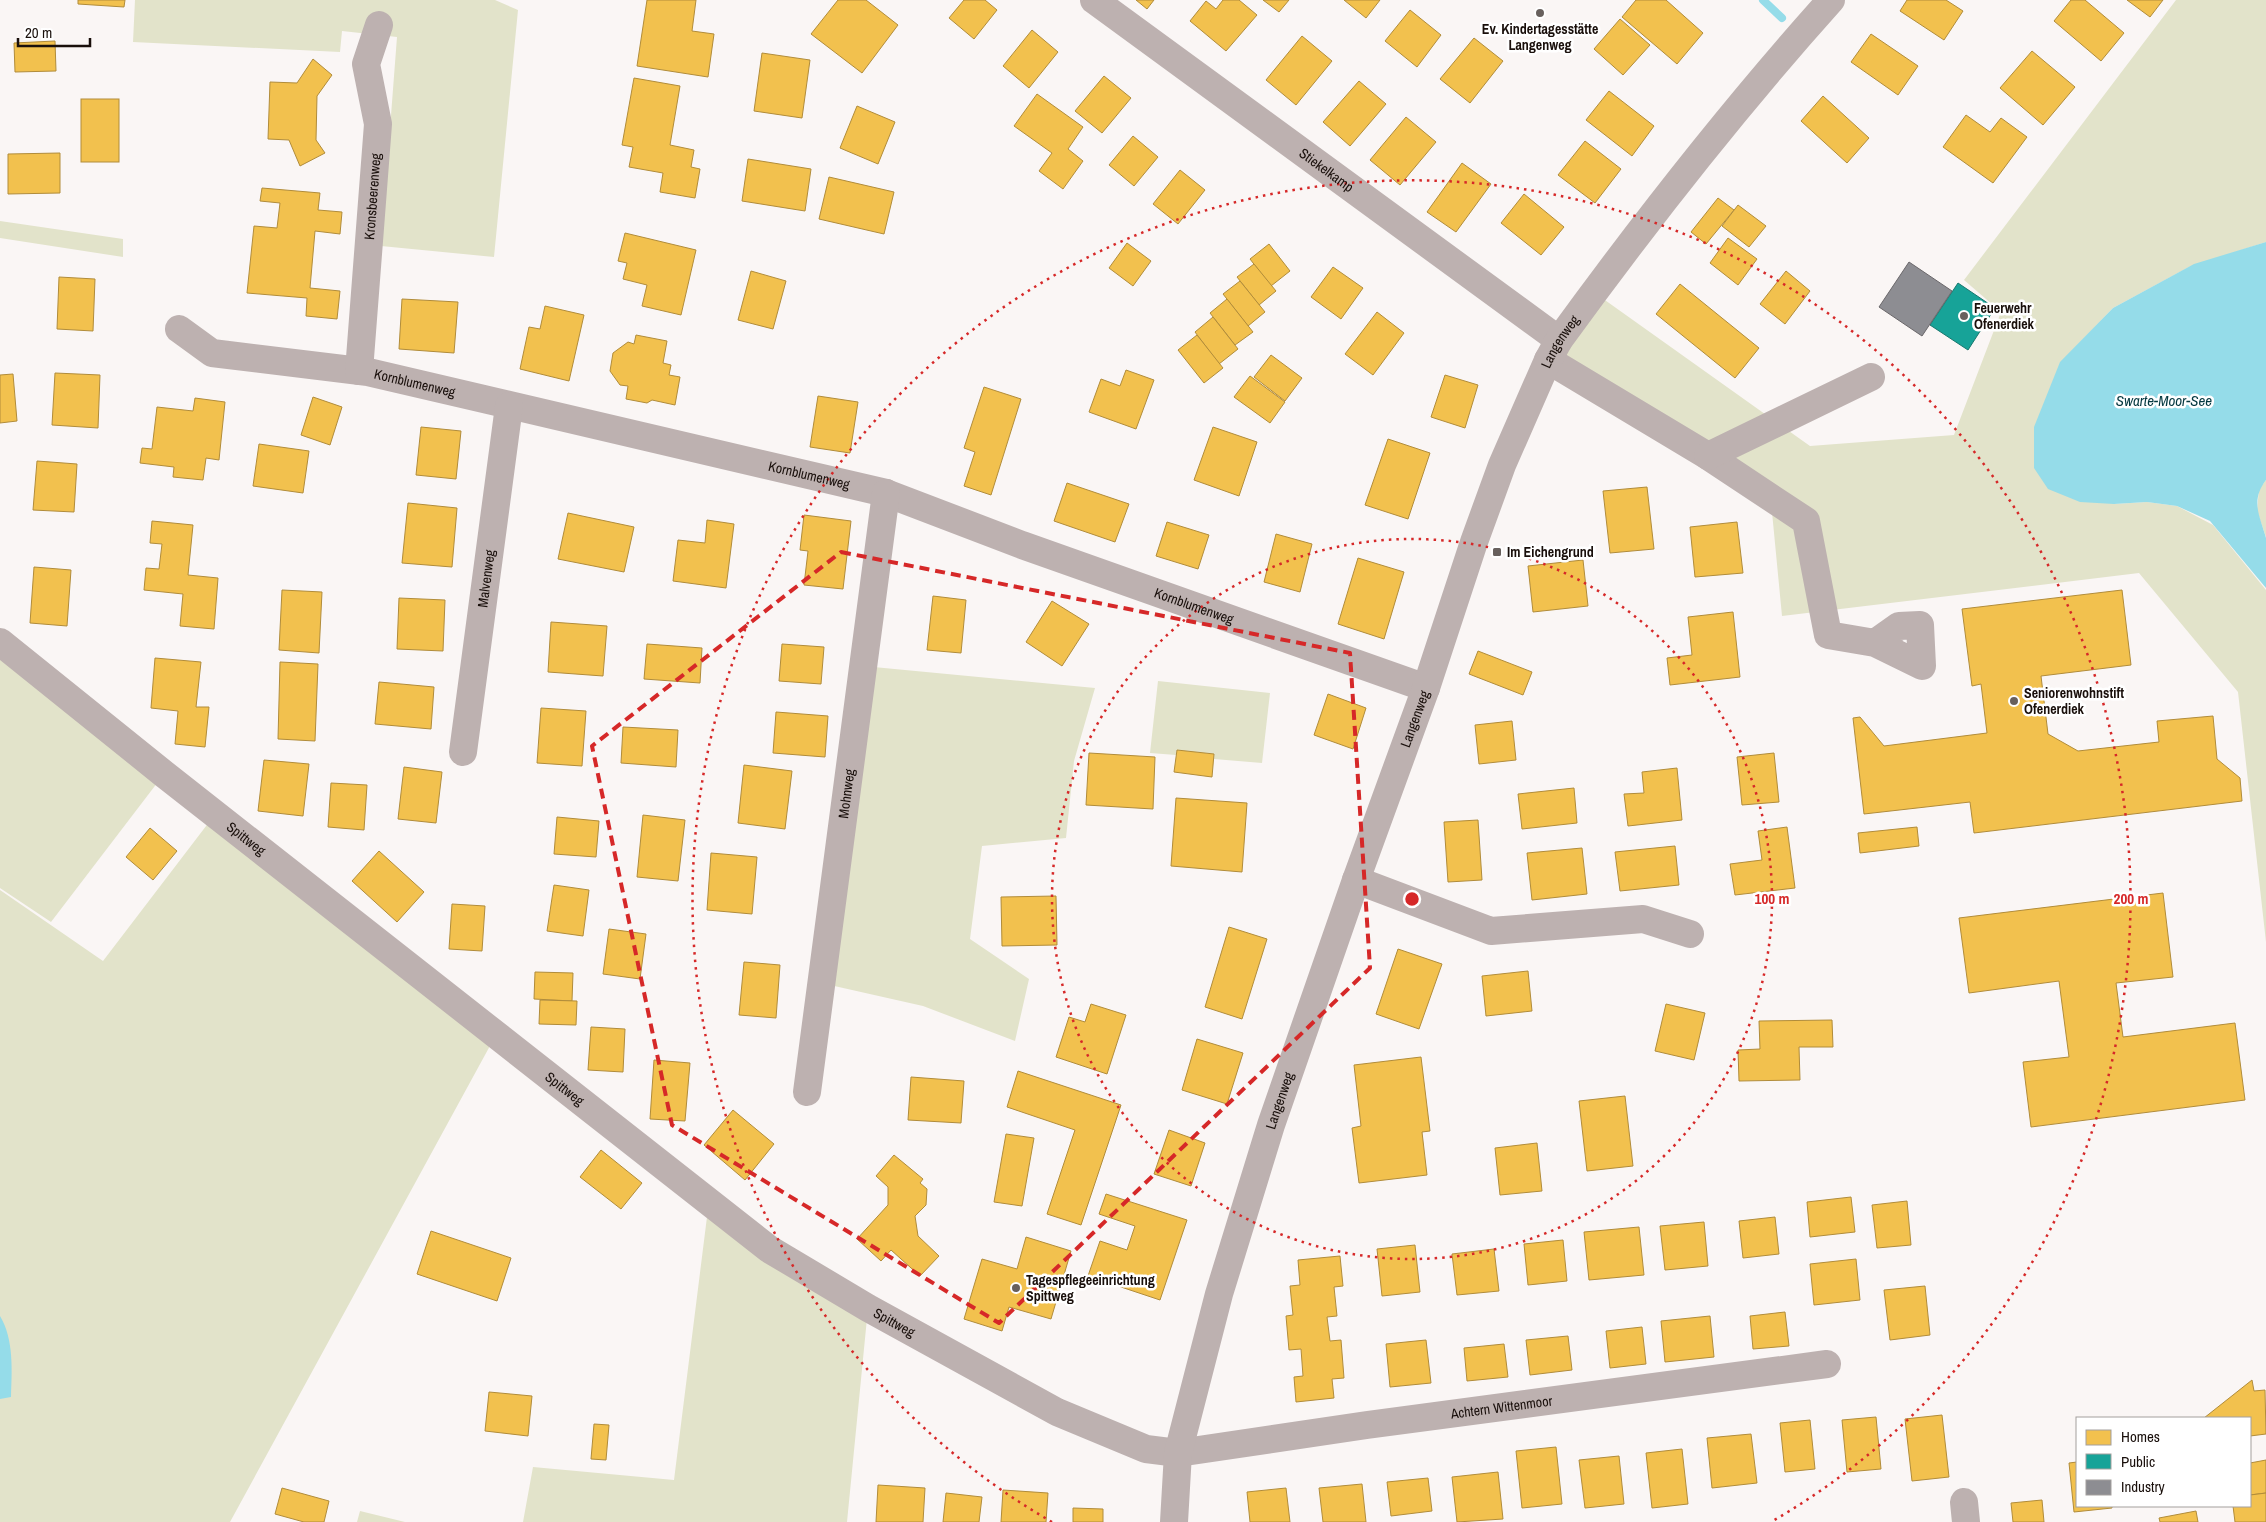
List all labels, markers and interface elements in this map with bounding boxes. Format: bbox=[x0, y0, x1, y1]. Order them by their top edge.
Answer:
marker: Ev. Kindertagesstätte Langenweg bbox=[1534, 7, 1546, 19]
scale bar bbox=[18, 15, 90, 47]
place label: Ev. Kindertagesstätte Langenweg bbox=[1482, 20, 1598, 54]
text: 20 m bbox=[25, 22, 52, 43]
street label: Stiekelkamp bbox=[1296, 144, 1357, 196]
street label: Kronsbeerenweg bbox=[360, 152, 385, 241]
place label: Feuerwehr Ofenerdiek bbox=[1974, 299, 2035, 333]
marker: Feuerwehr Ofenerdiek bbox=[1958, 310, 1970, 322]
street label: Langenweg bbox=[1537, 311, 1584, 371]
street label: Kornblumenweg bbox=[372, 365, 458, 401]
water label: Swarte-Moor-See bbox=[2116, 390, 2212, 411]
street label: Kornblumenweg bbox=[767, 457, 852, 493]
place label: Im Eichengrund bbox=[1507, 543, 1594, 561]
marker: Im Eichengrund bbox=[1491, 546, 1503, 558]
street label: Malvenweg bbox=[473, 548, 499, 609]
street label: Kornblumenweg bbox=[1152, 584, 1237, 628]
place label: Seniorenwohnstift Ofenerdiek bbox=[2024, 684, 2124, 718]
street label: Langenweg bbox=[1396, 687, 1434, 750]
marker: Seniorenwohnstift Ofenerdiek bbox=[2008, 695, 2020, 707]
street label: Mohnweg bbox=[834, 767, 859, 819]
street label: Spittweg bbox=[223, 818, 270, 860]
text: 100 m bbox=[1755, 888, 1789, 909]
text: 200 m bbox=[2114, 888, 2148, 909]
centre of rings bbox=[1403, 890, 1421, 908]
street label: Spittweg bbox=[542, 1068, 588, 1110]
street label: Langenweg bbox=[1261, 1069, 1298, 1131]
place label: Tagespflegeeinrichtung Spittweg bbox=[1026, 1271, 1155, 1305]
marker: Tagespflegeeinrichtung Spittweg bbox=[1010, 1282, 1022, 1294]
street label: Spittweg bbox=[870, 1304, 919, 1341]
street label: Achtern Wittenmoor bbox=[1449, 1392, 1553, 1423]
legend bbox=[2076, 1417, 2251, 1507]
text: Homes bbox=[2121, 1426, 2160, 1447]
text: Public bbox=[2121, 1451, 2155, 1472]
text: Industry bbox=[2121, 1476, 2166, 1497]

